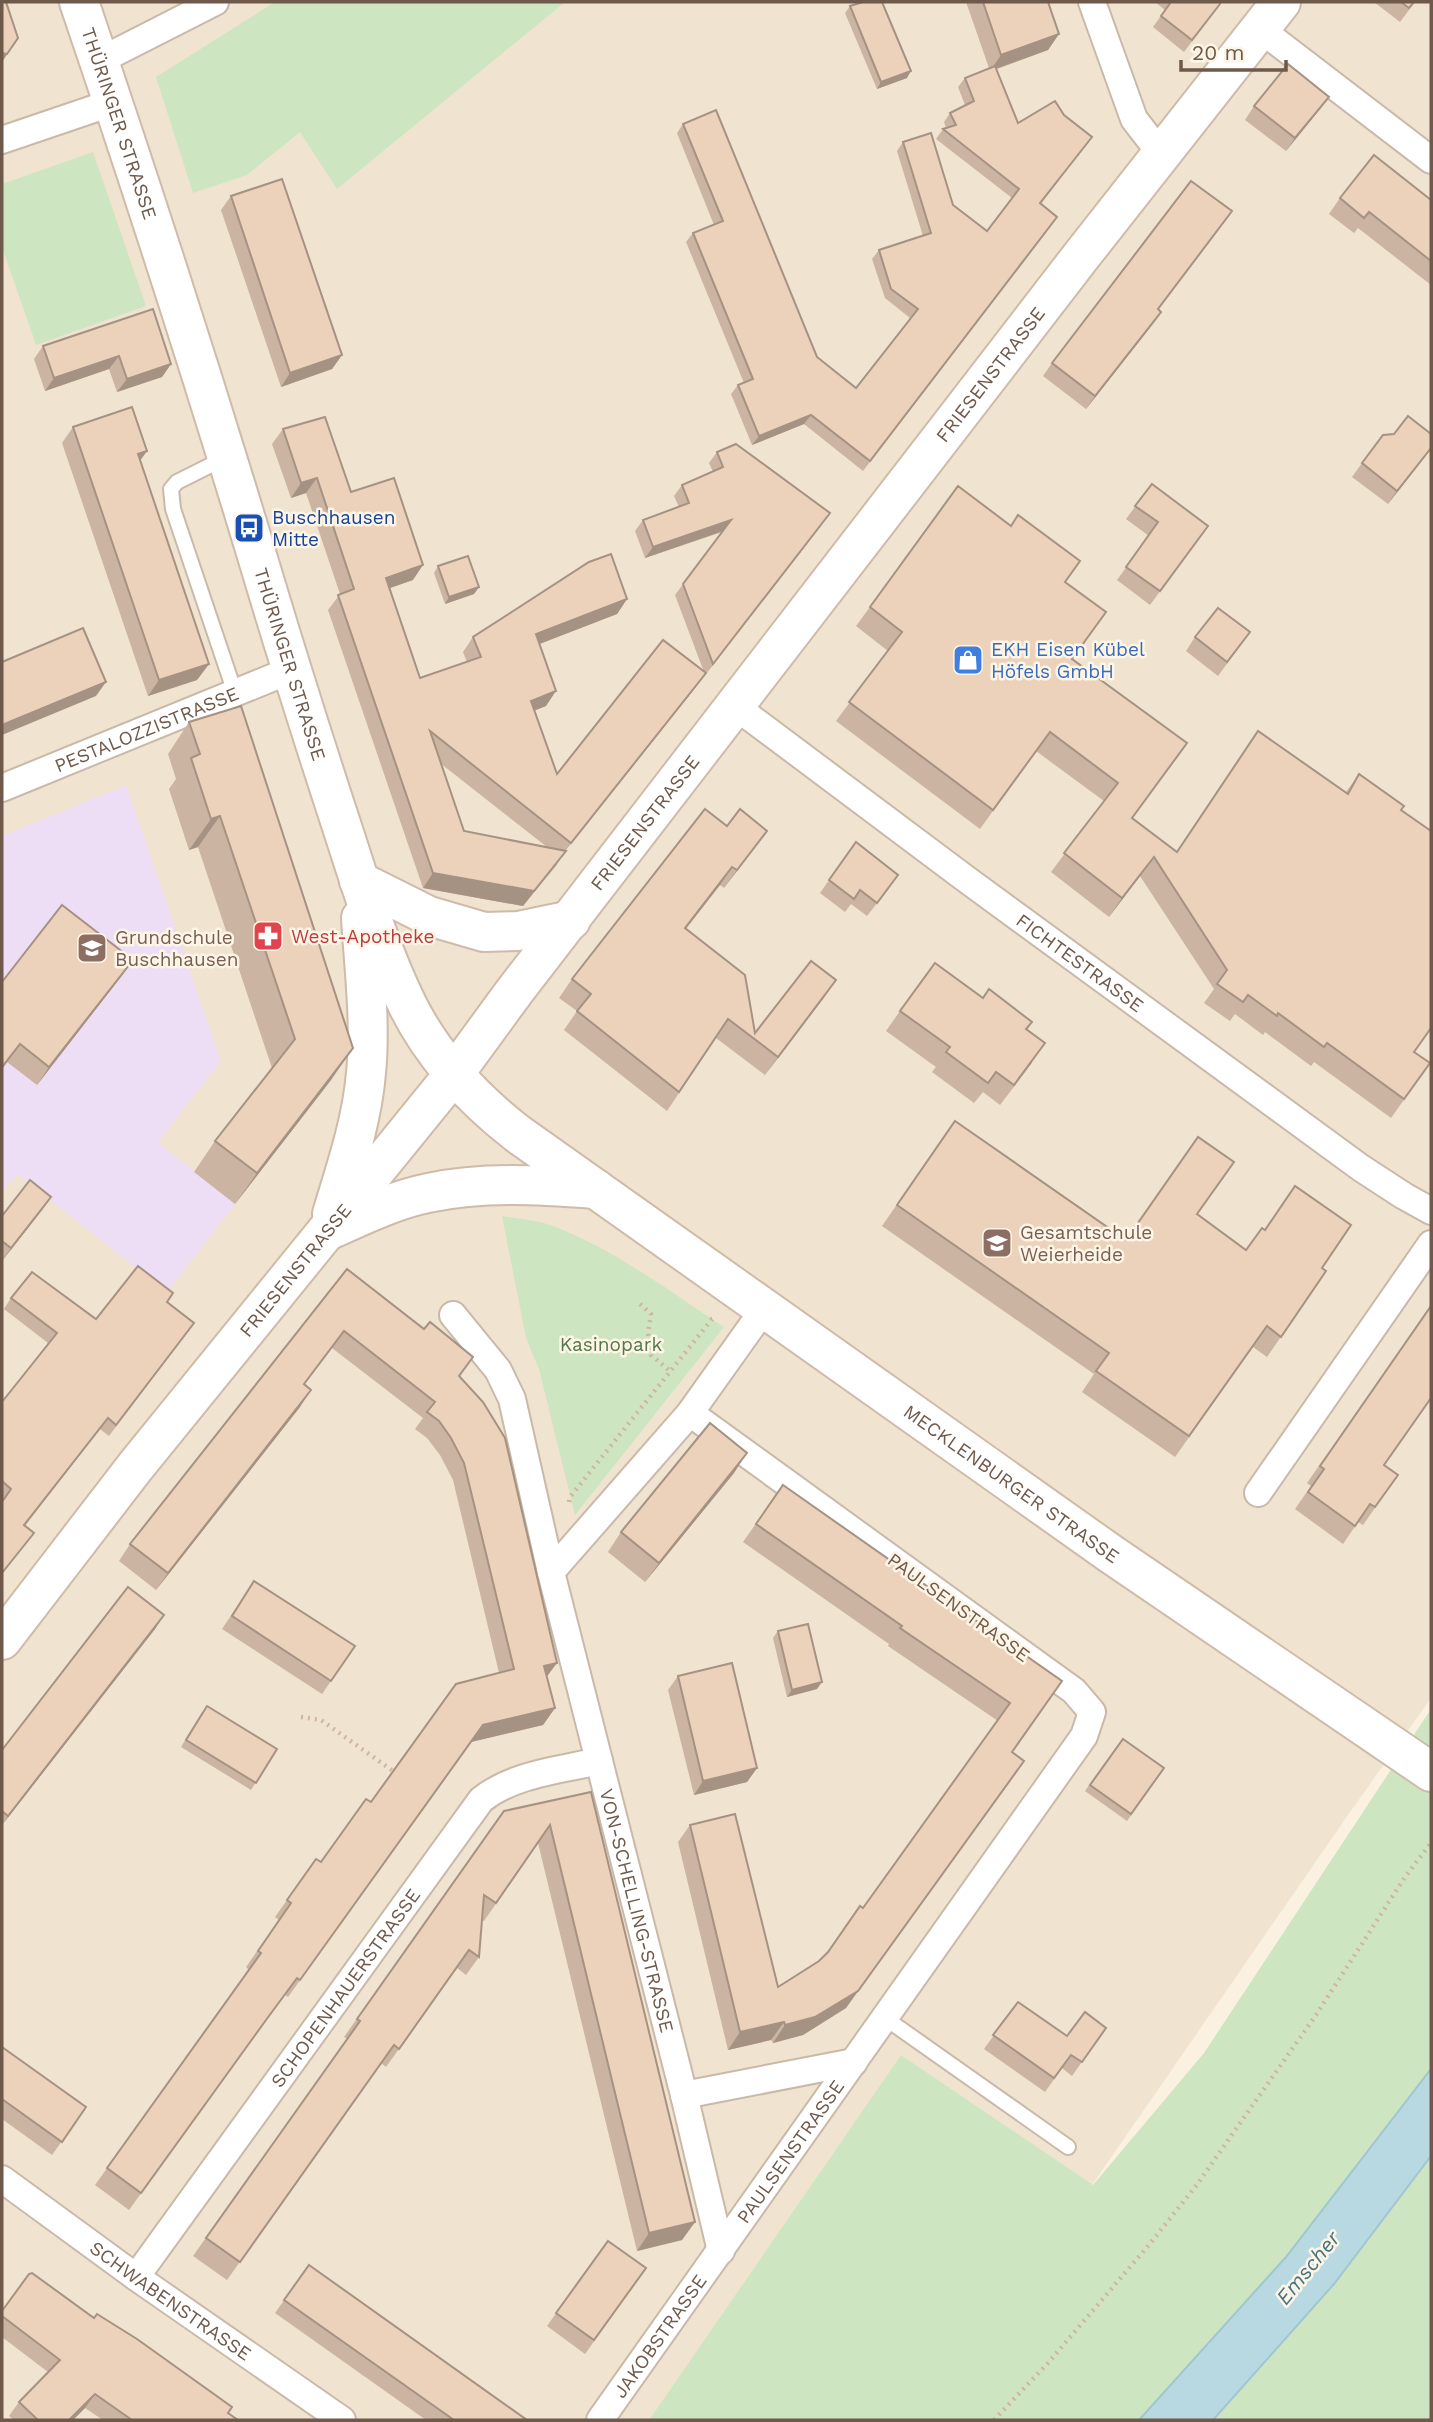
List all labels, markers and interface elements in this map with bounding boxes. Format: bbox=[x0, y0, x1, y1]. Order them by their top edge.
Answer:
street label: THÜRINGER STRASSE bbox=[77, 25, 162, 222]
scale bar bbox=[1181, 28, 1286, 72]
text: 20 m bbox=[1192, 40, 1244, 65]
street label: FRIESENSTRASSE bbox=[931, 302, 1050, 447]
place label: Buschhausen Mitte bbox=[272, 506, 396, 551]
bus stop icon: Buschhausen Mitte bbox=[232, 511, 266, 545]
street label: THÜRINGER STRASSE bbox=[249, 565, 331, 764]
place label: EKH Eisen Kübel Höfels GmbH bbox=[991, 638, 1145, 683]
shop icon: EKH Eisen Kübel Höfels GmbH bbox=[951, 643, 985, 677]
street label: PESTALOZZISTRASSE bbox=[51, 682, 242, 777]
street label: FRIESENSTRASSE bbox=[586, 750, 704, 895]
street label: FICHTESTRASSE bbox=[1012, 909, 1148, 1017]
pharmacy icon: West-Apotheke bbox=[251, 919, 285, 953]
place label: West-Apotheke bbox=[291, 925, 434, 948]
place label: Grundschule Buschhausen bbox=[115, 926, 239, 971]
school or university icon: Grundschule Buschhausen bbox=[75, 931, 109, 965]
street label: FRIESENSTRASSE bbox=[234, 1199, 356, 1342]
place label: Gesamtschule Weierheide bbox=[1020, 1221, 1152, 1266]
school or university icon: Gesamtschule Weierheide bbox=[980, 1226, 1014, 1260]
park label: Kasinopark bbox=[560, 1333, 662, 1356]
street label: MECKLENBURGER STRASSE bbox=[899, 1400, 1124, 1568]
street label: PAULSENSTRASSE bbox=[883, 1548, 1034, 1667]
street label: VON-SCHELLING-STRASSE bbox=[595, 1786, 679, 2035]
street label: SCHOPENHAUERSTRASSE bbox=[266, 1884, 425, 2092]
street label: PAULSENSTRASSE bbox=[732, 2075, 849, 2228]
water label: Emscher bbox=[1270, 2225, 1345, 2309]
street label: SCHWABENSTRASSE bbox=[85, 2236, 256, 2366]
street label: JAKOBSTRASSE bbox=[608, 2270, 711, 2402]

